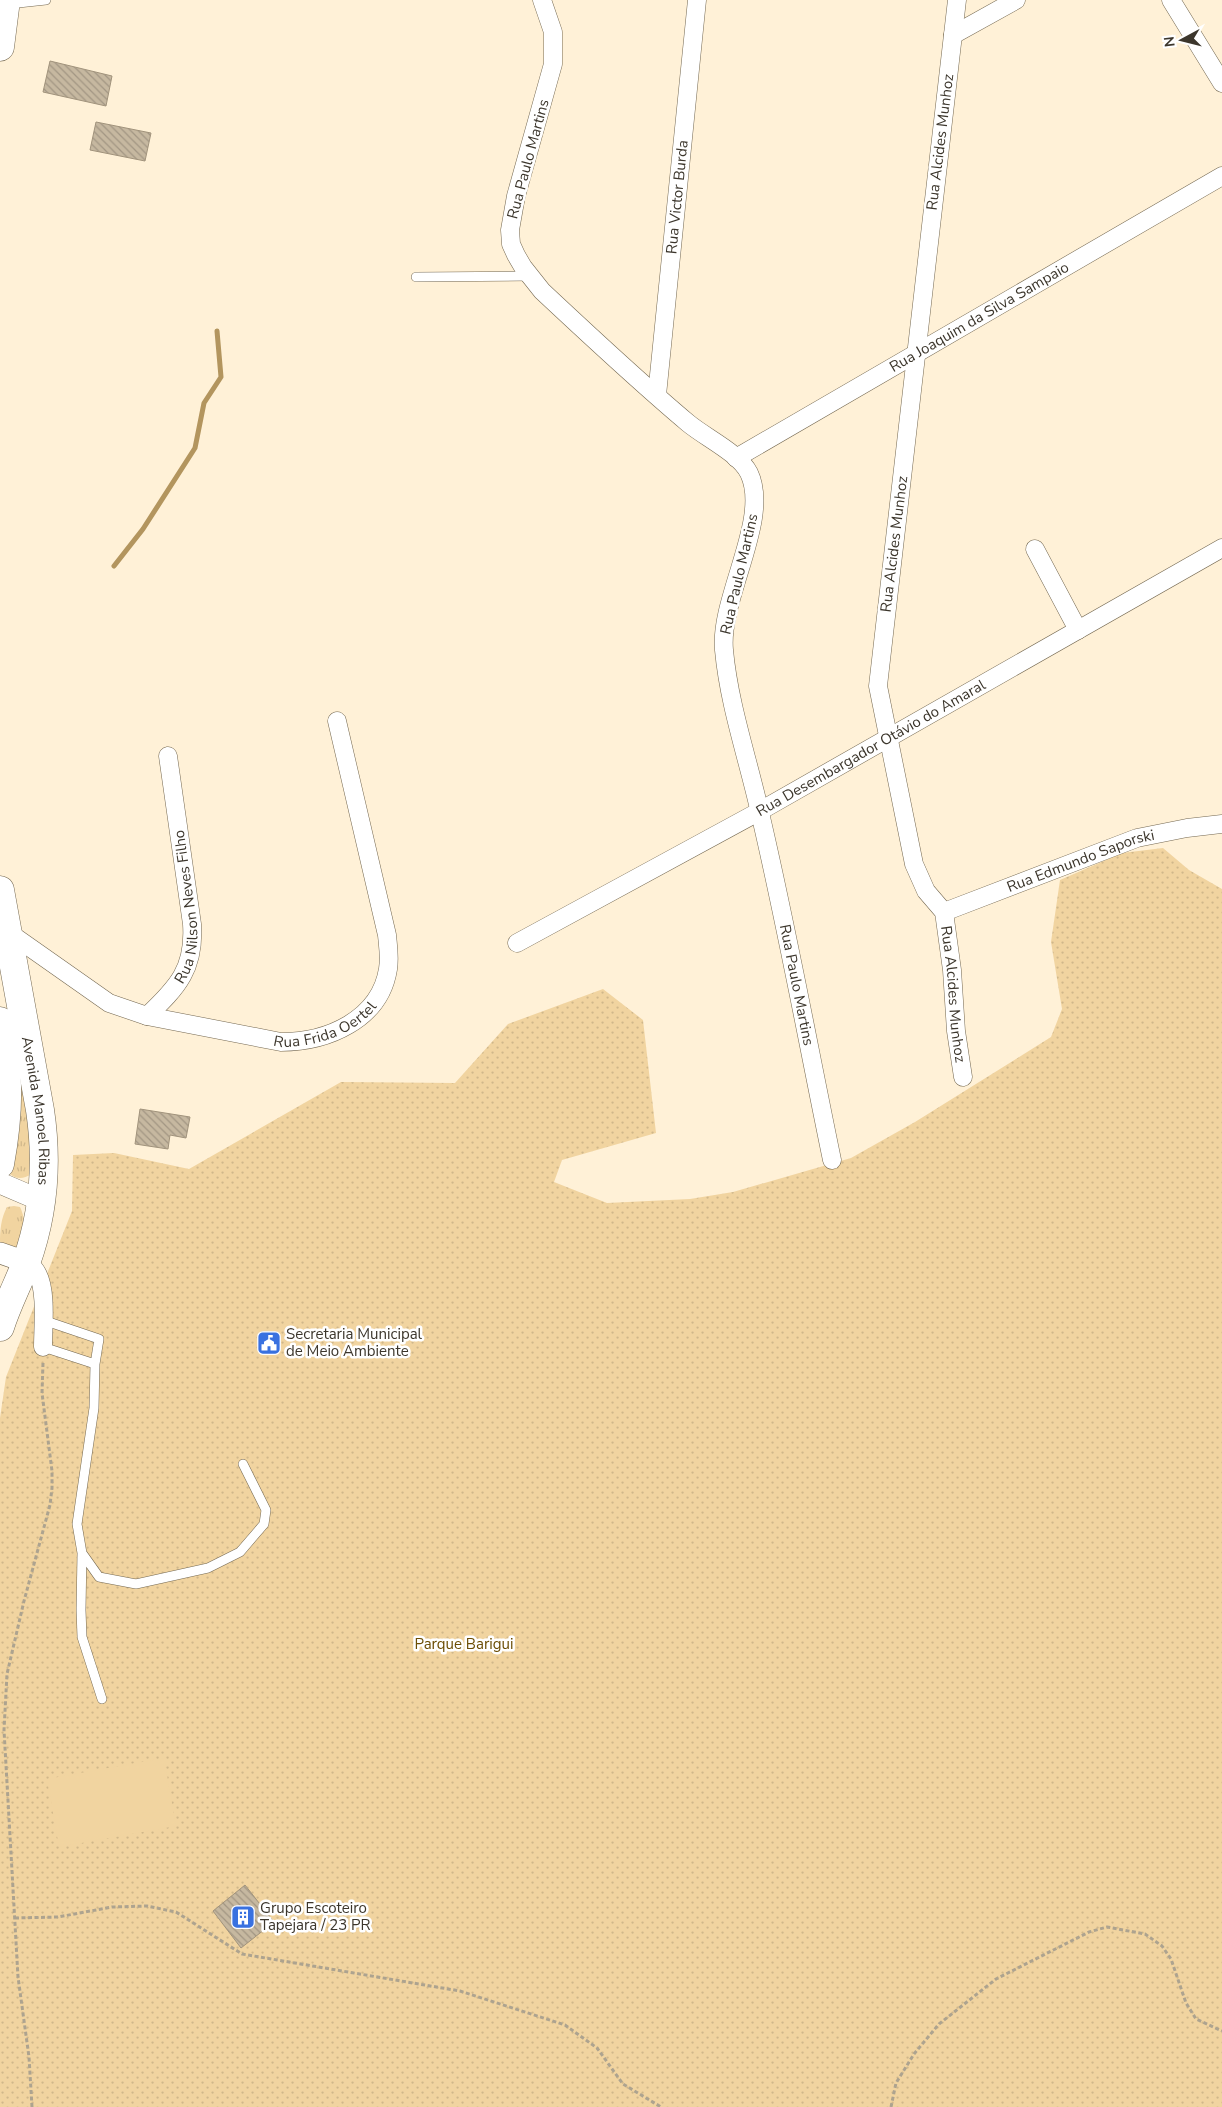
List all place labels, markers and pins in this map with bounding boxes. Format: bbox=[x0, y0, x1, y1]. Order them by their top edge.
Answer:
place label: Secretaria Municipal de Meio Ambiente bbox=[286, 1324, 423, 1361]
public building icon: Secretaria Municipal de Meio Ambiente bbox=[256, 1330, 282, 1356]
place label: Grupo Escoteiro Tapejara / 23 PR bbox=[260, 1898, 371, 1935]
building icon: Grupo Escoteiro Tapejara / 23 PR bbox=[230, 1904, 256, 1930]

